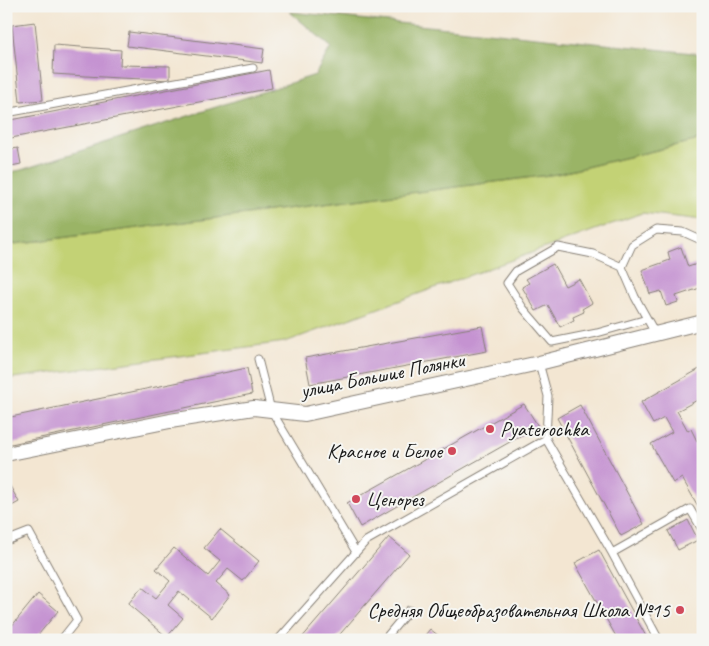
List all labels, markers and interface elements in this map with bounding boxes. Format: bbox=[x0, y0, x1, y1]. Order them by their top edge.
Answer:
street label: улица Большие Полянки bbox=[296, 346, 468, 404]
place label: Pyaterochka bbox=[500, 416, 590, 442]
marker: Pyaterochka bbox=[484, 423, 496, 435]
place label: Красное и Белое bbox=[327, 438, 444, 464]
marker: Красное и Белое bbox=[446, 445, 458, 457]
place label: Ценорез bbox=[366, 486, 425, 512]
marker: Ценорез bbox=[350, 493, 362, 505]
place label: Средняя Общеобразовательная Школа №15 bbox=[367, 597, 672, 623]
marker: Средняя Общеобразовательная Школа №15 bbox=[674, 604, 686, 616]

